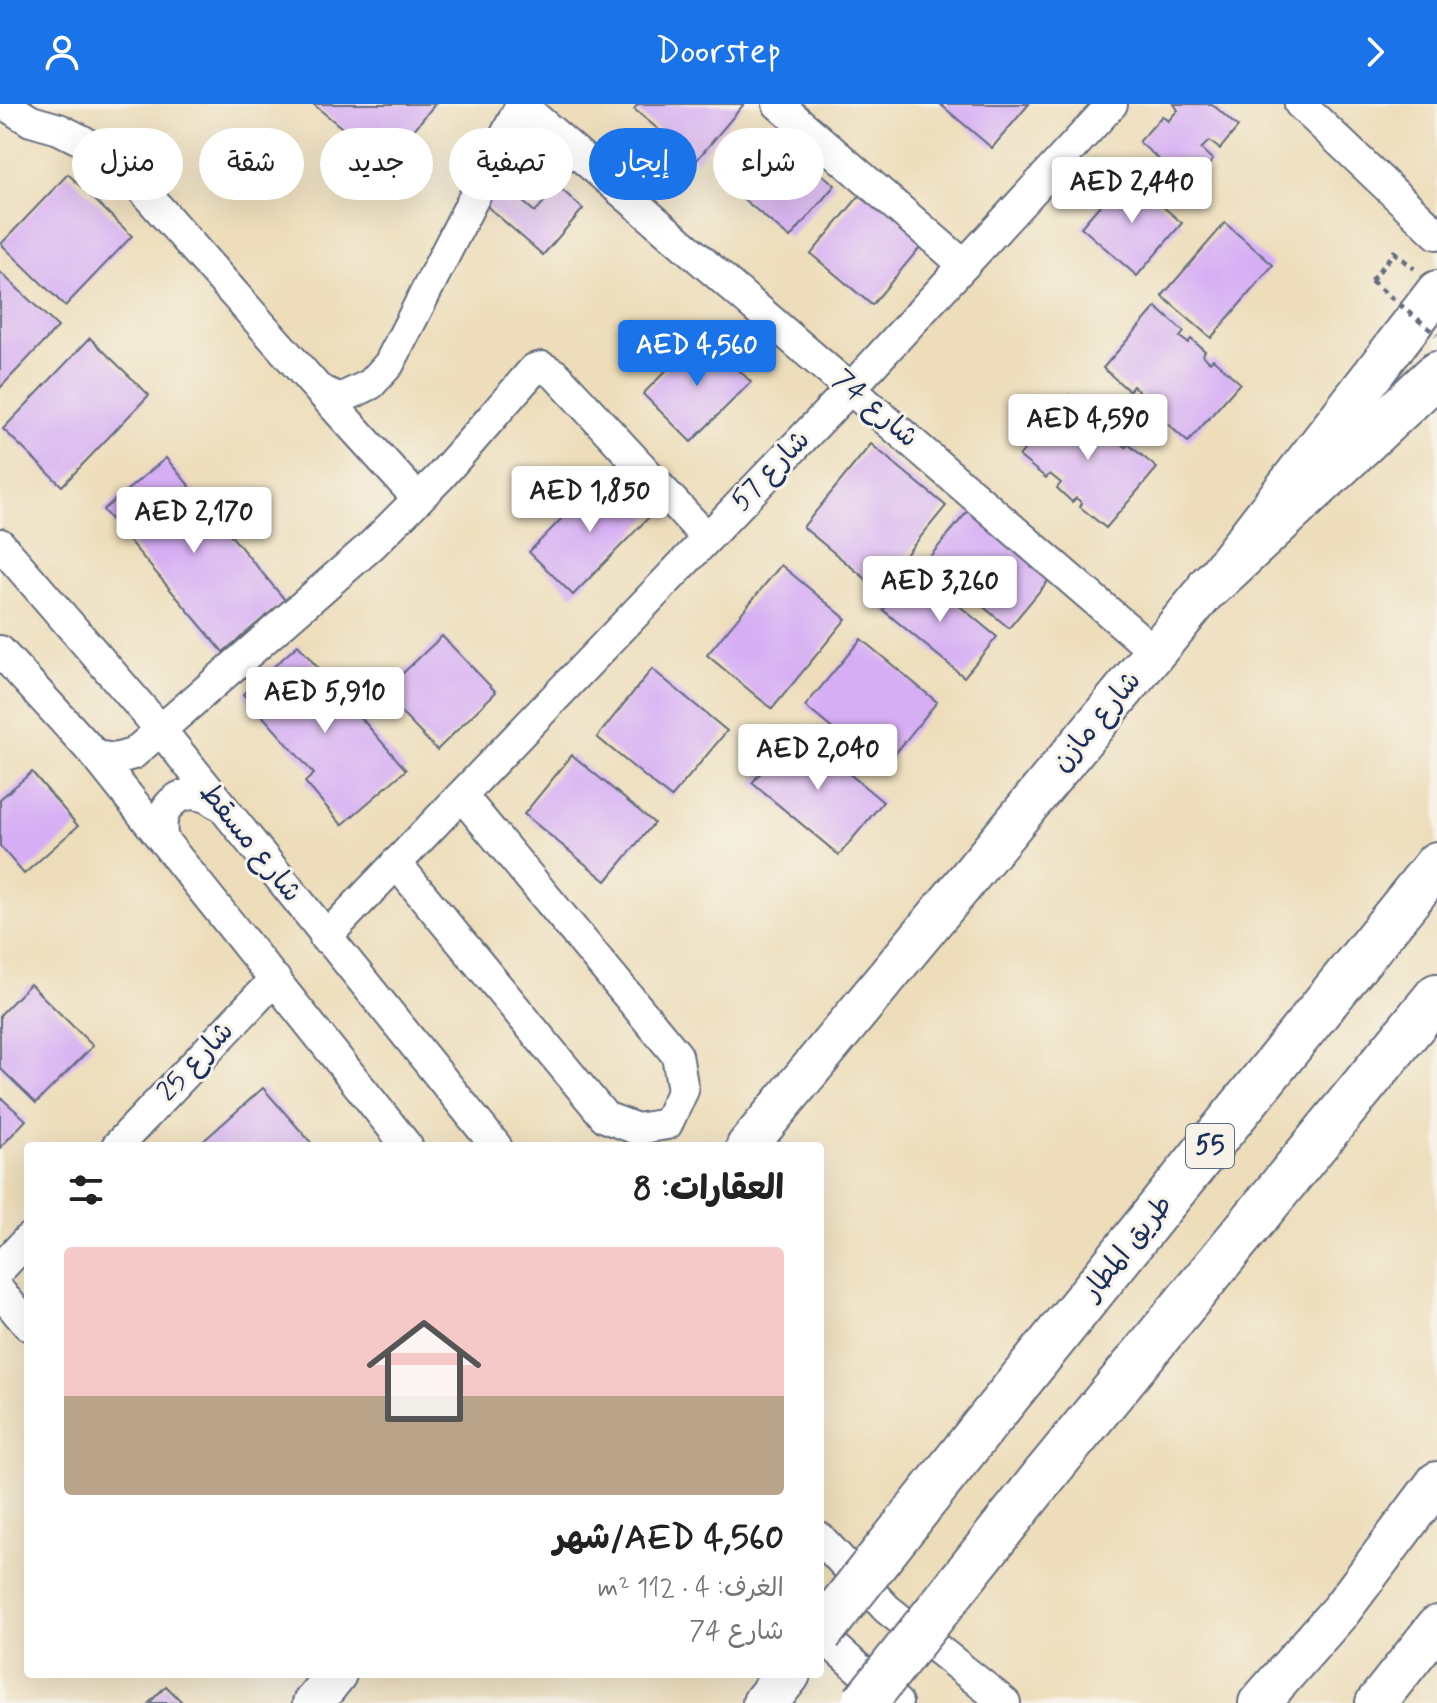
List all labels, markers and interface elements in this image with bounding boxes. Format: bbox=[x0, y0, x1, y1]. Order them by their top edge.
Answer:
text: Doorstep bbox=[656, 29, 781, 76]
icon: person bbox=[40, 30, 84, 74]
icon: forward bbox=[1353, 30, 1397, 74]
chip: منزل bbox=[72, 128, 183, 200]
chip: شقة bbox=[199, 128, 304, 200]
chip: جديد bbox=[320, 128, 433, 200]
chip: تصفية bbox=[449, 128, 573, 200]
chip: إيجار bbox=[589, 128, 697, 200]
chip: شراء bbox=[713, 128, 824, 200]
pin: AED 2,440 bbox=[1040, 157, 1224, 225]
text: AED 2,440 bbox=[1070, 166, 1194, 200]
pin: AED 4,560 bbox=[605, 320, 789, 388]
text: AED 4,560 bbox=[636, 329, 758, 363]
street label: شارع 74 bbox=[824, 362, 926, 456]
pin: AED 4,590 bbox=[996, 394, 1180, 462]
text: AED 4,590 bbox=[1026, 403, 1150, 437]
street label: شارع 57 bbox=[723, 423, 819, 519]
pin: AED 1,850 bbox=[498, 466, 682, 534]
text: AED 1,850 bbox=[530, 475, 650, 509]
pin: AED 2,170 bbox=[102, 487, 286, 555]
text: AED 2,170 bbox=[135, 496, 253, 530]
pin: AED 3,260 bbox=[848, 556, 1032, 624]
text: AED 3,260 bbox=[881, 565, 999, 599]
street label: شارع مازن bbox=[1044, 664, 1150, 780]
pin: AED 5,910 bbox=[233, 667, 417, 735]
text: AED 5,910 bbox=[264, 676, 386, 710]
pin: AED 2,040 bbox=[726, 724, 910, 792]
text: AED 2,040 bbox=[756, 733, 880, 767]
street label: شارع مسقط bbox=[190, 775, 310, 911]
street label: شارع 25 bbox=[149, 1014, 243, 1110]
road number: 55 bbox=[1186, 1124, 1234, 1168]
text: العقارات: 8 bbox=[633, 1167, 784, 1212]
icon: filters bbox=[64, 1168, 108, 1212]
street label: طريق المطار bbox=[1073, 1188, 1182, 1310]
icon: home bbox=[352, 1299, 496, 1443]
text: AED 4,560/شهر bbox=[553, 1516, 784, 1561]
text: الغرف: 4 · 112 m² bbox=[597, 1572, 784, 1606]
text: شارع 74 bbox=[689, 1615, 784, 1649]

